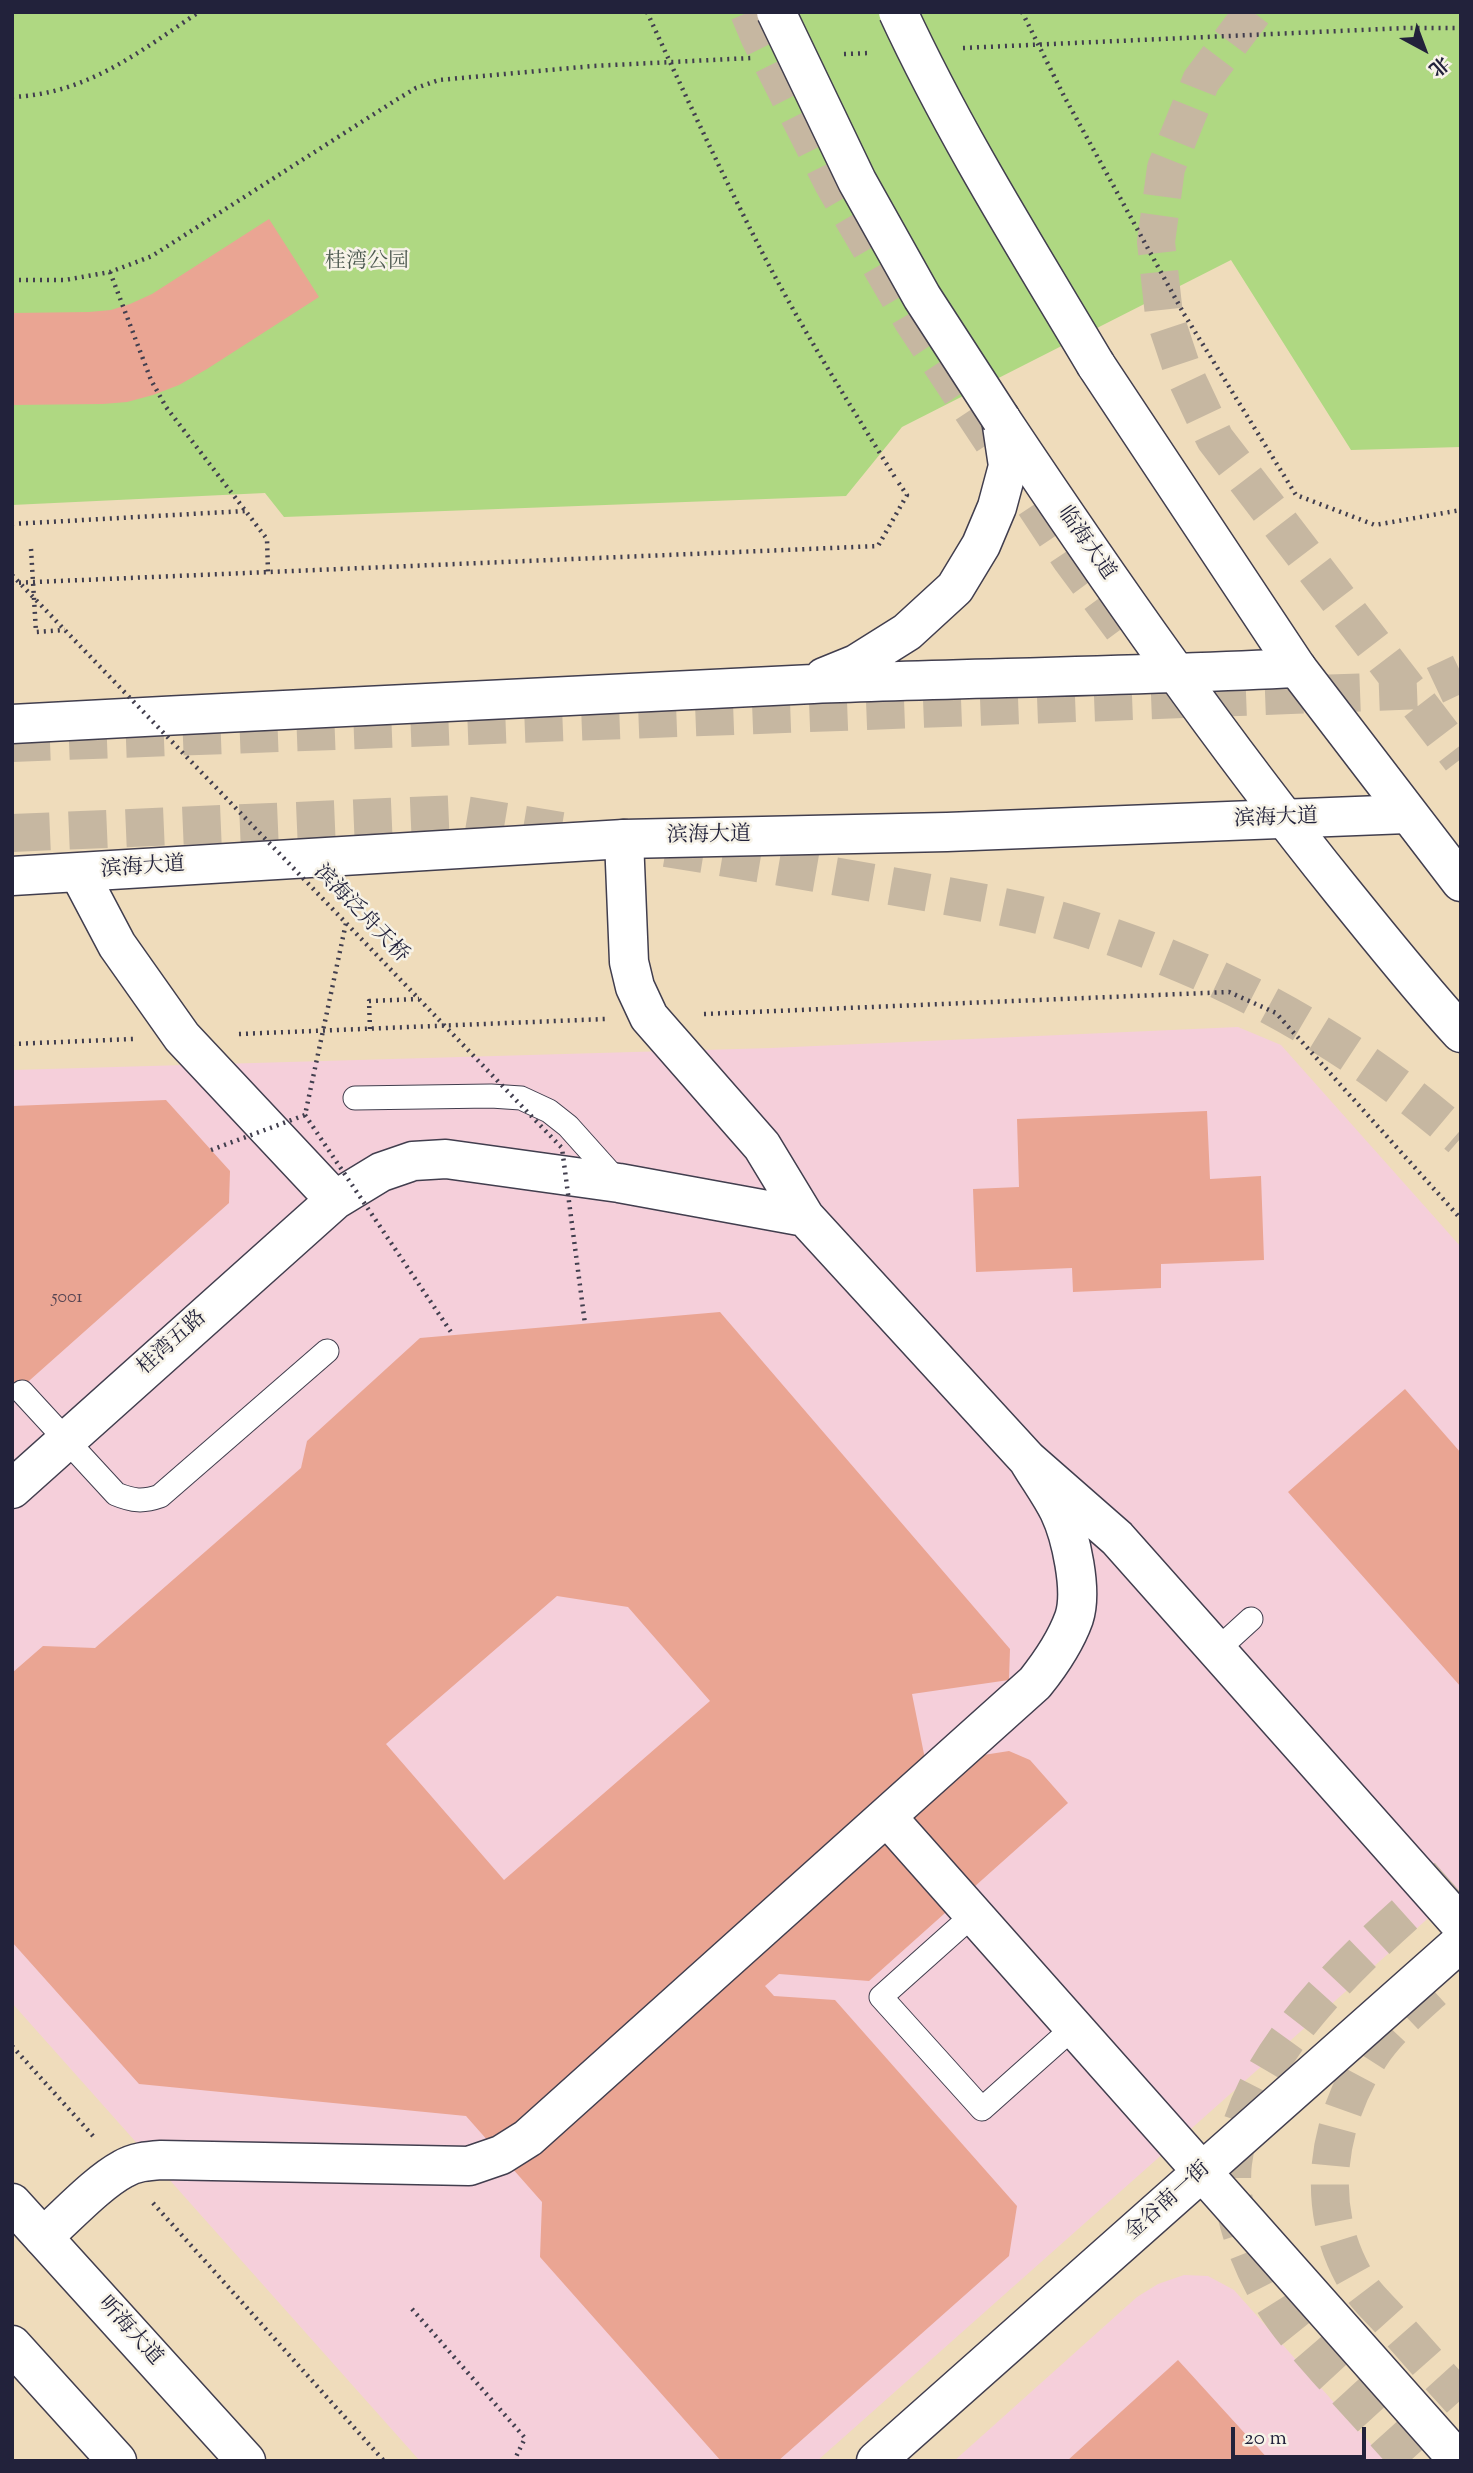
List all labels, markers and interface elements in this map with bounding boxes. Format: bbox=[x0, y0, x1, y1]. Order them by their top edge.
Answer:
north arrow bbox=[1389, 14, 1459, 84]
text: 北 bbox=[1422, 49, 1454, 82]
park label: 桂湾公园 bbox=[325, 250, 409, 276]
street label: 临海大道 bbox=[1051, 502, 1119, 586]
street label: 滨海大道 bbox=[1234, 806, 1318, 834]
street label: 滨海大道 bbox=[667, 824, 751, 850]
street label: 滨海大道 bbox=[100, 854, 186, 884]
street label: 滨海泛舟天桥 bbox=[307, 861, 413, 969]
house number: 5001 bbox=[51, 1288, 83, 1310]
street label: 桂湾五路 bbox=[133, 1307, 213, 1381]
street label: 金谷南一街 bbox=[1122, 2158, 1216, 2246]
street label: 听海大道 bbox=[92, 2292, 166, 2372]
scale bar bbox=[1235, 2414, 1370, 2458]
text: 20 m bbox=[1244, 2424, 1287, 2454]

